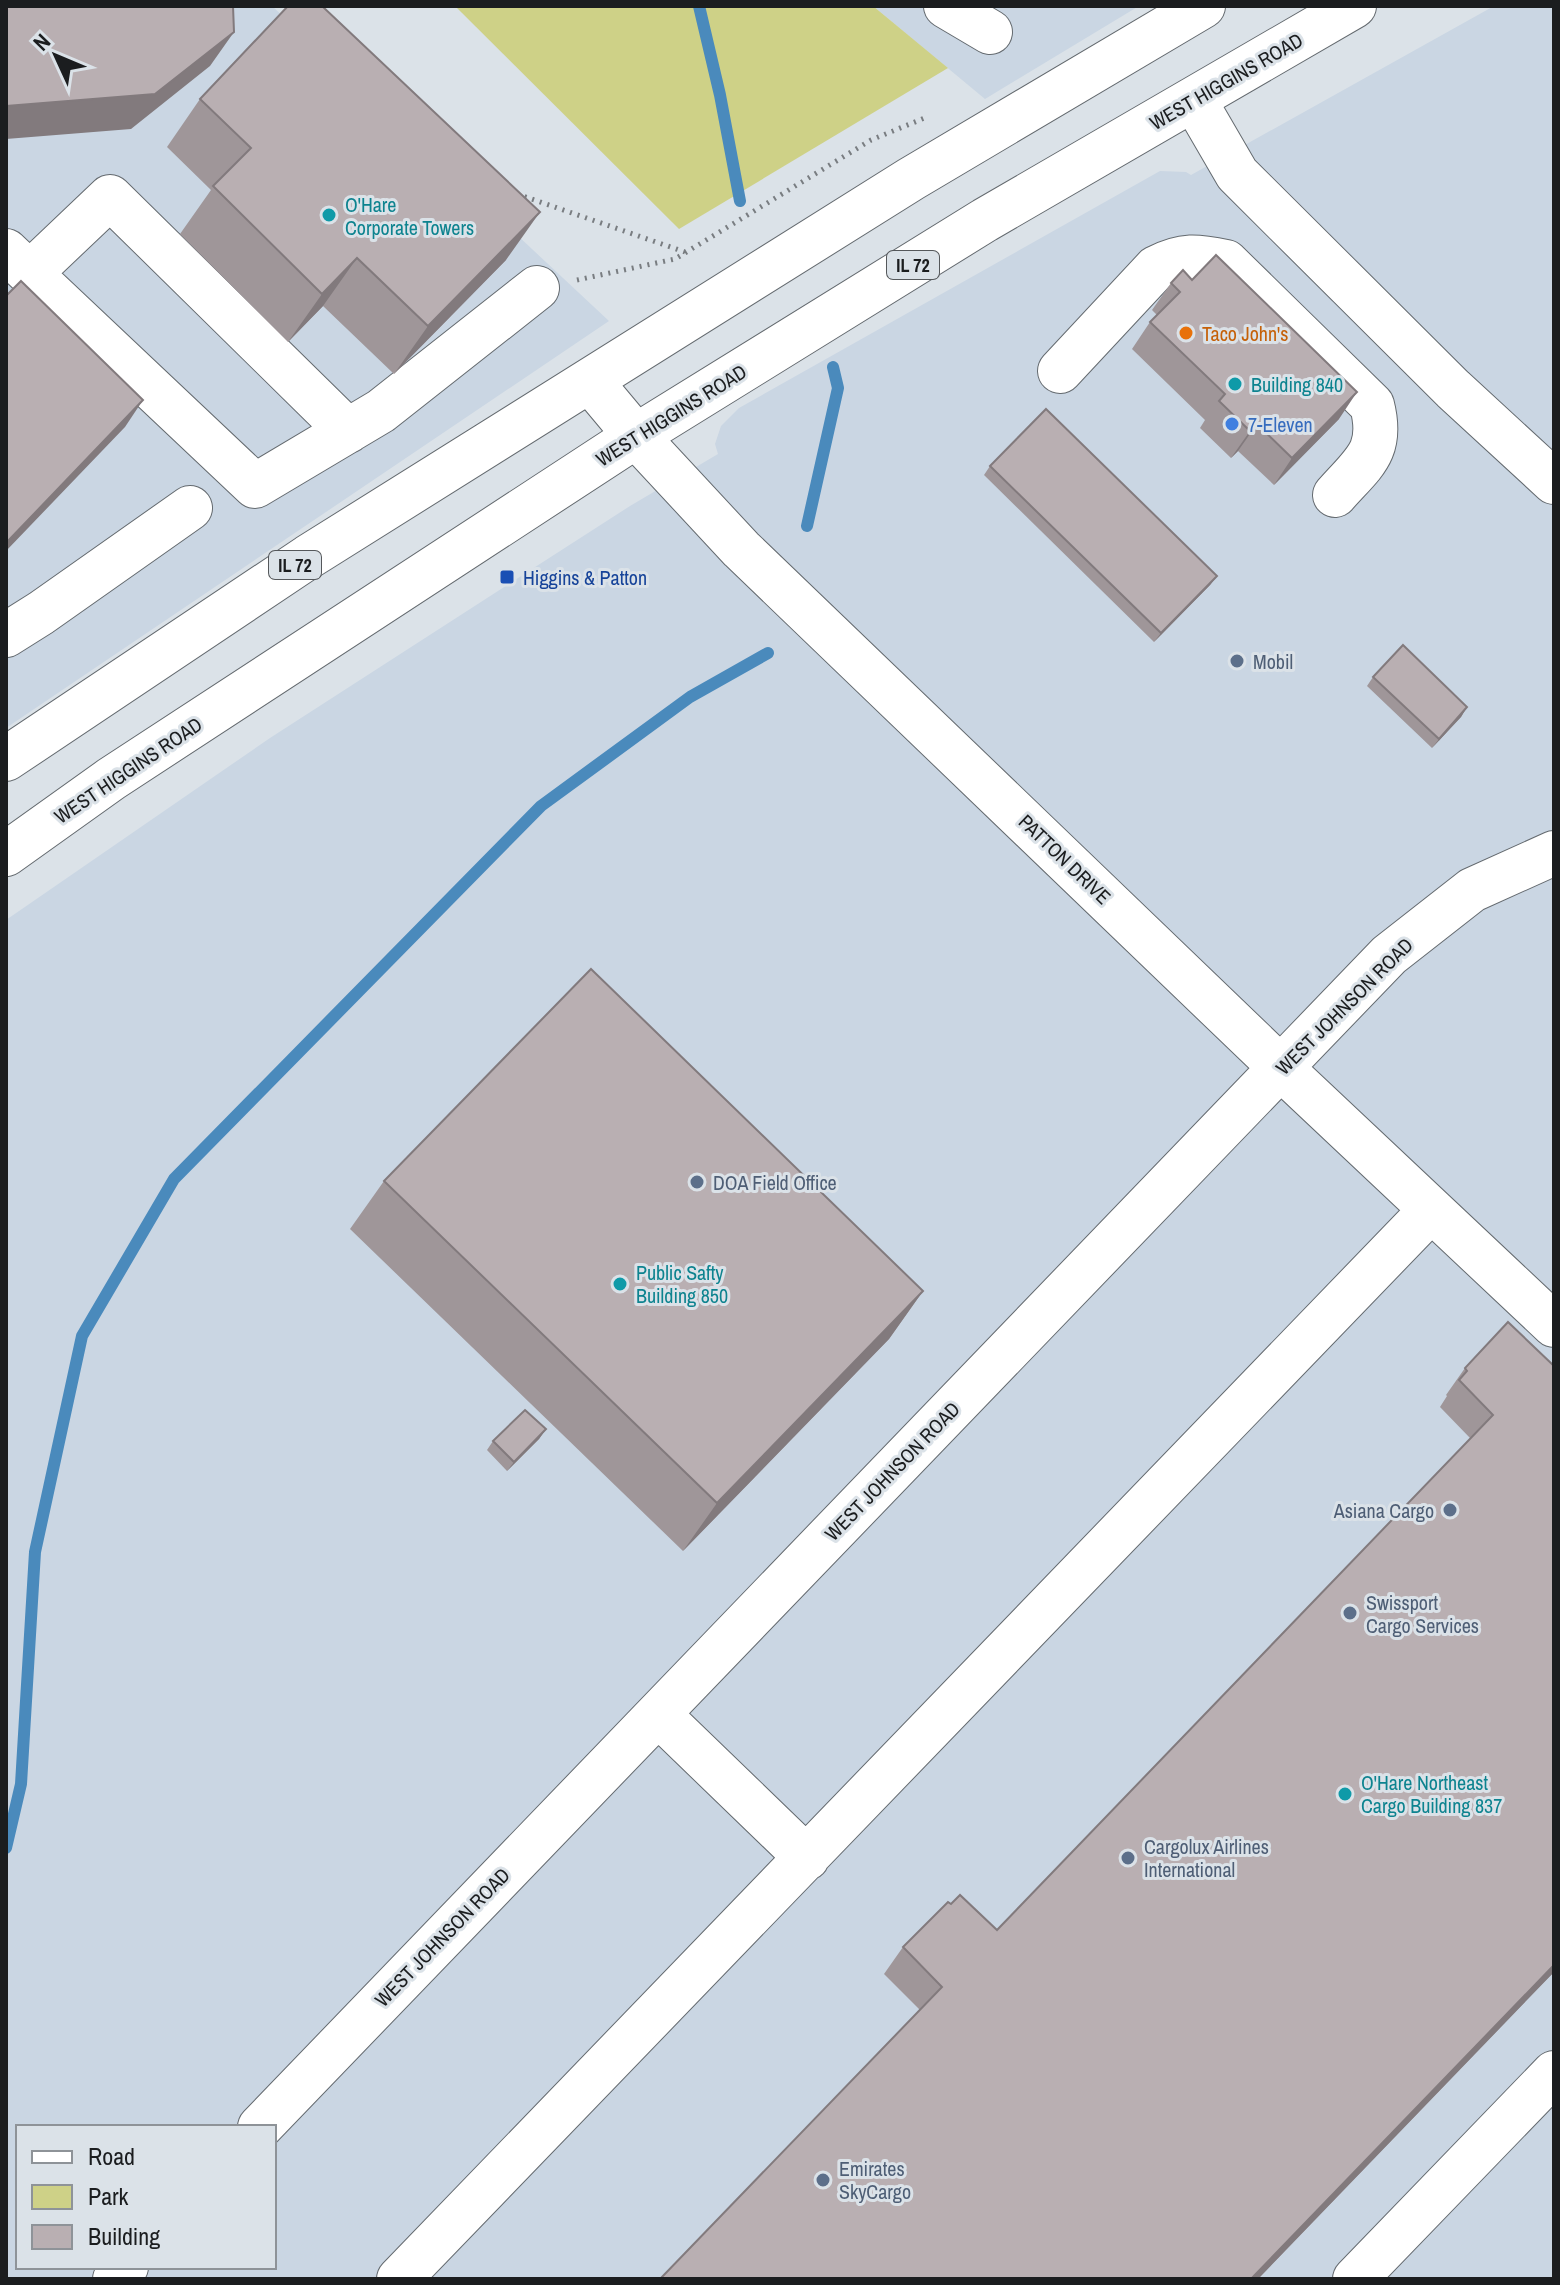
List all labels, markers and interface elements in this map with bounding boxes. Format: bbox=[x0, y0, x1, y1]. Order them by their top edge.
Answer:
north arrow bbox=[16, 16, 96, 96]
street label: WEST HIGGINS ROAD bbox=[1144, 26, 1308, 136]
text: N bbox=[26, 27, 57, 57]
place label: O'Hare Corporate Towers bbox=[345, 191, 474, 241]
marker: O'Hare Corporate Towers bbox=[320, 206, 338, 224]
road number: IL 72 bbox=[887, 251, 939, 279]
place label: Taco John's bbox=[1202, 320, 1288, 347]
marker: Taco John's bbox=[1177, 324, 1195, 342]
street label: WEST HIGGINS ROAD bbox=[591, 358, 751, 472]
place label: Building 840 bbox=[1251, 371, 1343, 398]
marker: Building 840 bbox=[1226, 375, 1244, 393]
place label: 7-Eleven bbox=[1248, 411, 1313, 438]
marker: 7-Eleven bbox=[1223, 415, 1241, 433]
road number: IL 72 bbox=[269, 551, 321, 579]
place label: Higgins & Patton bbox=[523, 564, 647, 591]
marker: Higgins & Patton bbox=[498, 568, 516, 586]
place label: Mobil bbox=[1253, 648, 1293, 675]
marker: Mobil bbox=[1228, 652, 1246, 670]
street label: WEST HIGGINS ROAD bbox=[49, 710, 207, 830]
street label: PATTON DRIVE bbox=[1013, 808, 1117, 910]
street label: WEST JOHNSON ROAD bbox=[1269, 931, 1419, 1081]
place label: DOA Field Office bbox=[713, 1169, 837, 1196]
marker: DOA Field Office bbox=[688, 1173, 706, 1191]
place label: Public Safty Building 850 bbox=[636, 1259, 728, 1309]
marker: Public Safty Building 850 bbox=[611, 1275, 629, 1293]
street label: WEST JOHNSON ROAD bbox=[818, 1396, 966, 1546]
place label: Asiana Cargo bbox=[1333, 1497, 1434, 1524]
marker: Asiana Cargo bbox=[1441, 1501, 1459, 1519]
place label: Swissport Cargo Services bbox=[1366, 1589, 1479, 1639]
marker: Swissport Cargo Services bbox=[1341, 1604, 1359, 1622]
place label: O'Hare Northeast Cargo Building 837 bbox=[1361, 1769, 1502, 1819]
marker: O'Hare Northeast Cargo Building 837 bbox=[1336, 1785, 1354, 1803]
place label: Cargolux Airlines International bbox=[1144, 1833, 1269, 1883]
marker: Cargolux Airlines International bbox=[1119, 1849, 1137, 1867]
street label: WEST JOHNSON ROAD bbox=[368, 1862, 516, 2012]
legend bbox=[16, 2125, 276, 2269]
text: Road bbox=[88, 2140, 135, 2172]
place label: Emirates SkyCargo bbox=[839, 2155, 911, 2205]
marker: Emirates SkyCargo bbox=[814, 2171, 832, 2189]
text: Park bbox=[88, 2180, 129, 2212]
text: Building bbox=[88, 2220, 160, 2252]

